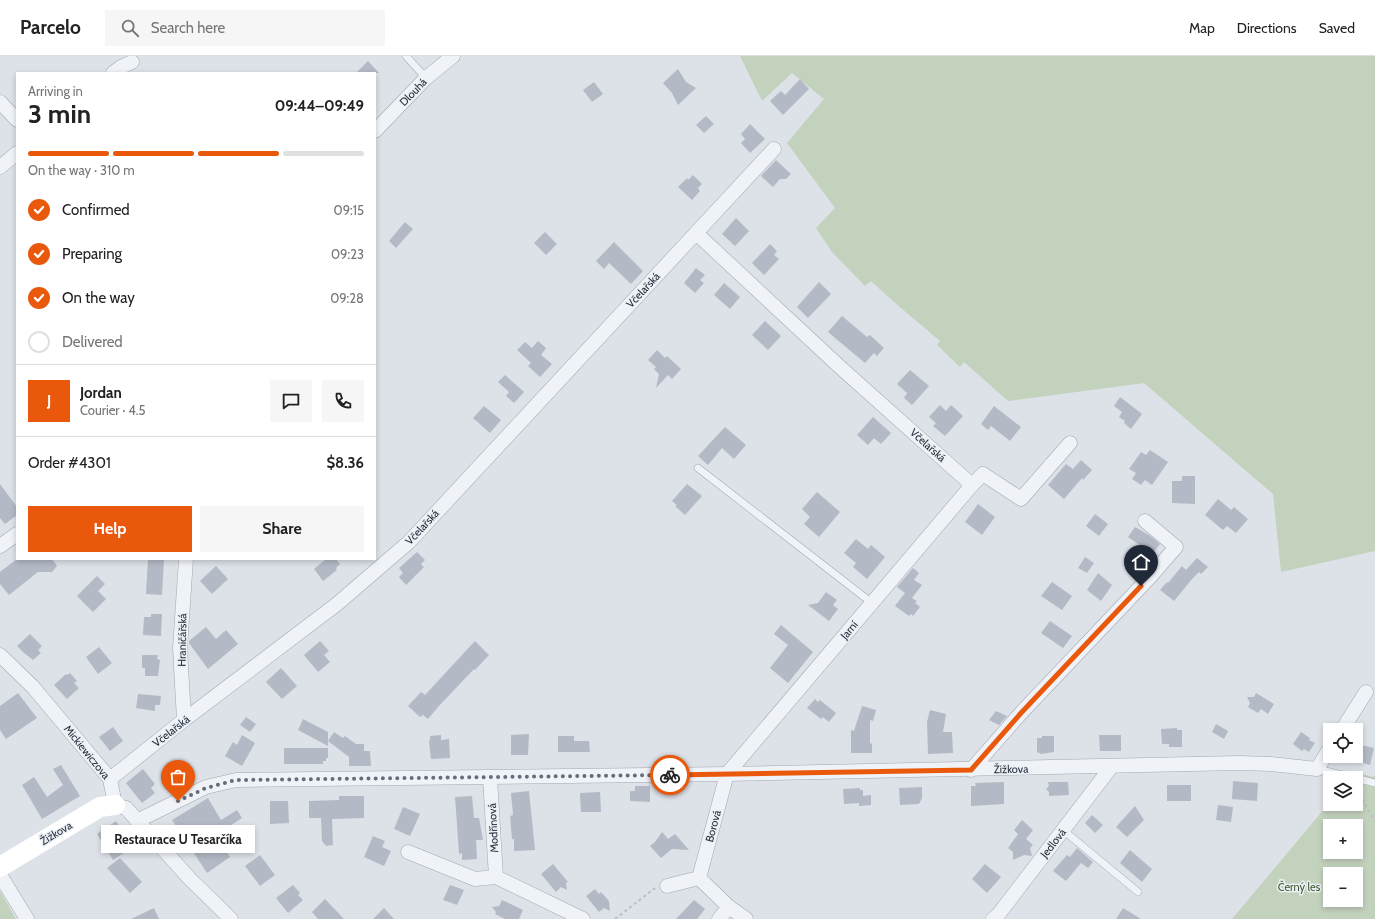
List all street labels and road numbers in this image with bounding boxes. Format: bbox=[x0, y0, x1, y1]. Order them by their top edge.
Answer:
street label: Dlouhá bbox=[396, 75, 430, 109]
street label: Včelařská bbox=[623, 269, 663, 311]
street label: Včelařská bbox=[907, 425, 949, 465]
street label: Včelařská bbox=[402, 506, 442, 548]
street label: Hraničářská bbox=[175, 613, 189, 667]
street label: Jarní bbox=[837, 617, 861, 643]
street label: Včelařská bbox=[150, 712, 193, 750]
street label: Mickiewiczova bbox=[61, 722, 114, 783]
street label: Žižkova bbox=[994, 762, 1029, 776]
street label: Modřínová bbox=[485, 802, 501, 853]
street label: Borová bbox=[702, 808, 724, 844]
street label: Žižkova bbox=[38, 818, 75, 848]
street label: Jedlová bbox=[1037, 825, 1069, 861]

